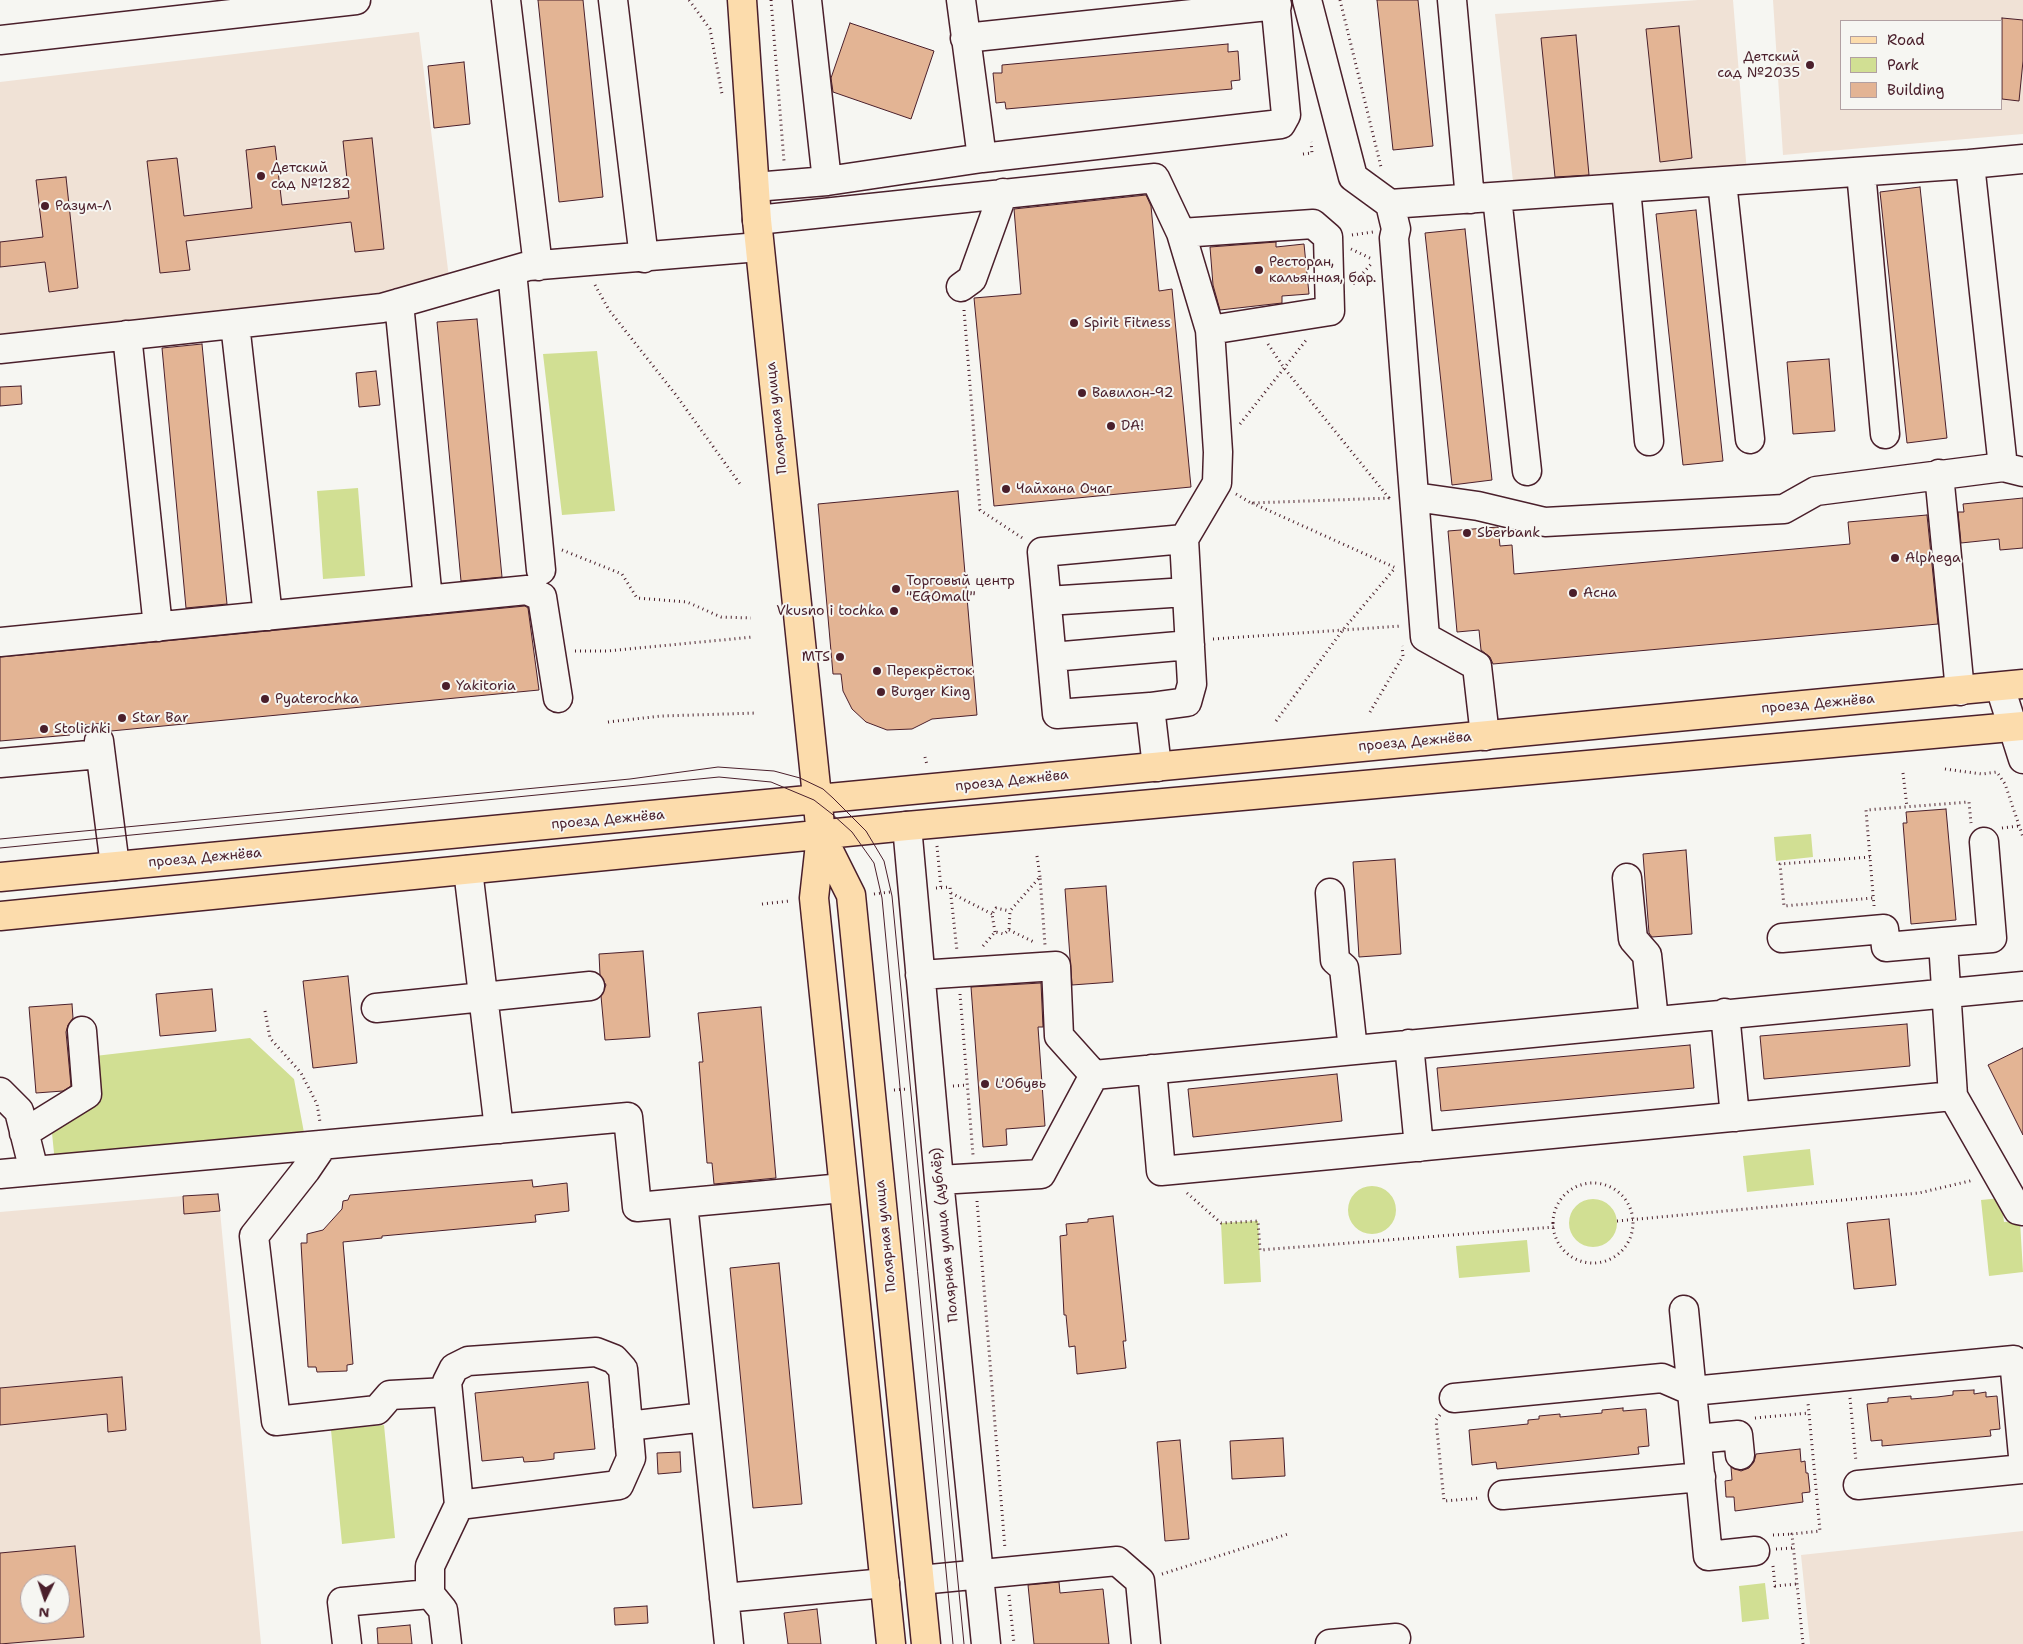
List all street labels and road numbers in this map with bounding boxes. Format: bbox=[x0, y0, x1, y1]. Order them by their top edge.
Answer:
street label: Полярная улица bbox=[763, 361, 791, 475]
street label: проезд Дежнёва bbox=[1761, 691, 1875, 717]
street label: проезд Дежнёва bbox=[1358, 729, 1472, 755]
street label: проезд Дежнёва bbox=[955, 767, 1069, 795]
street label: проезд Дежнёва bbox=[551, 807, 665, 833]
street label: проезд Дежнёва bbox=[148, 845, 262, 871]
street label: Полярная улица (дублёр) bbox=[927, 1147, 963, 1323]
street label: Полярная улица bbox=[872, 1179, 900, 1293]

